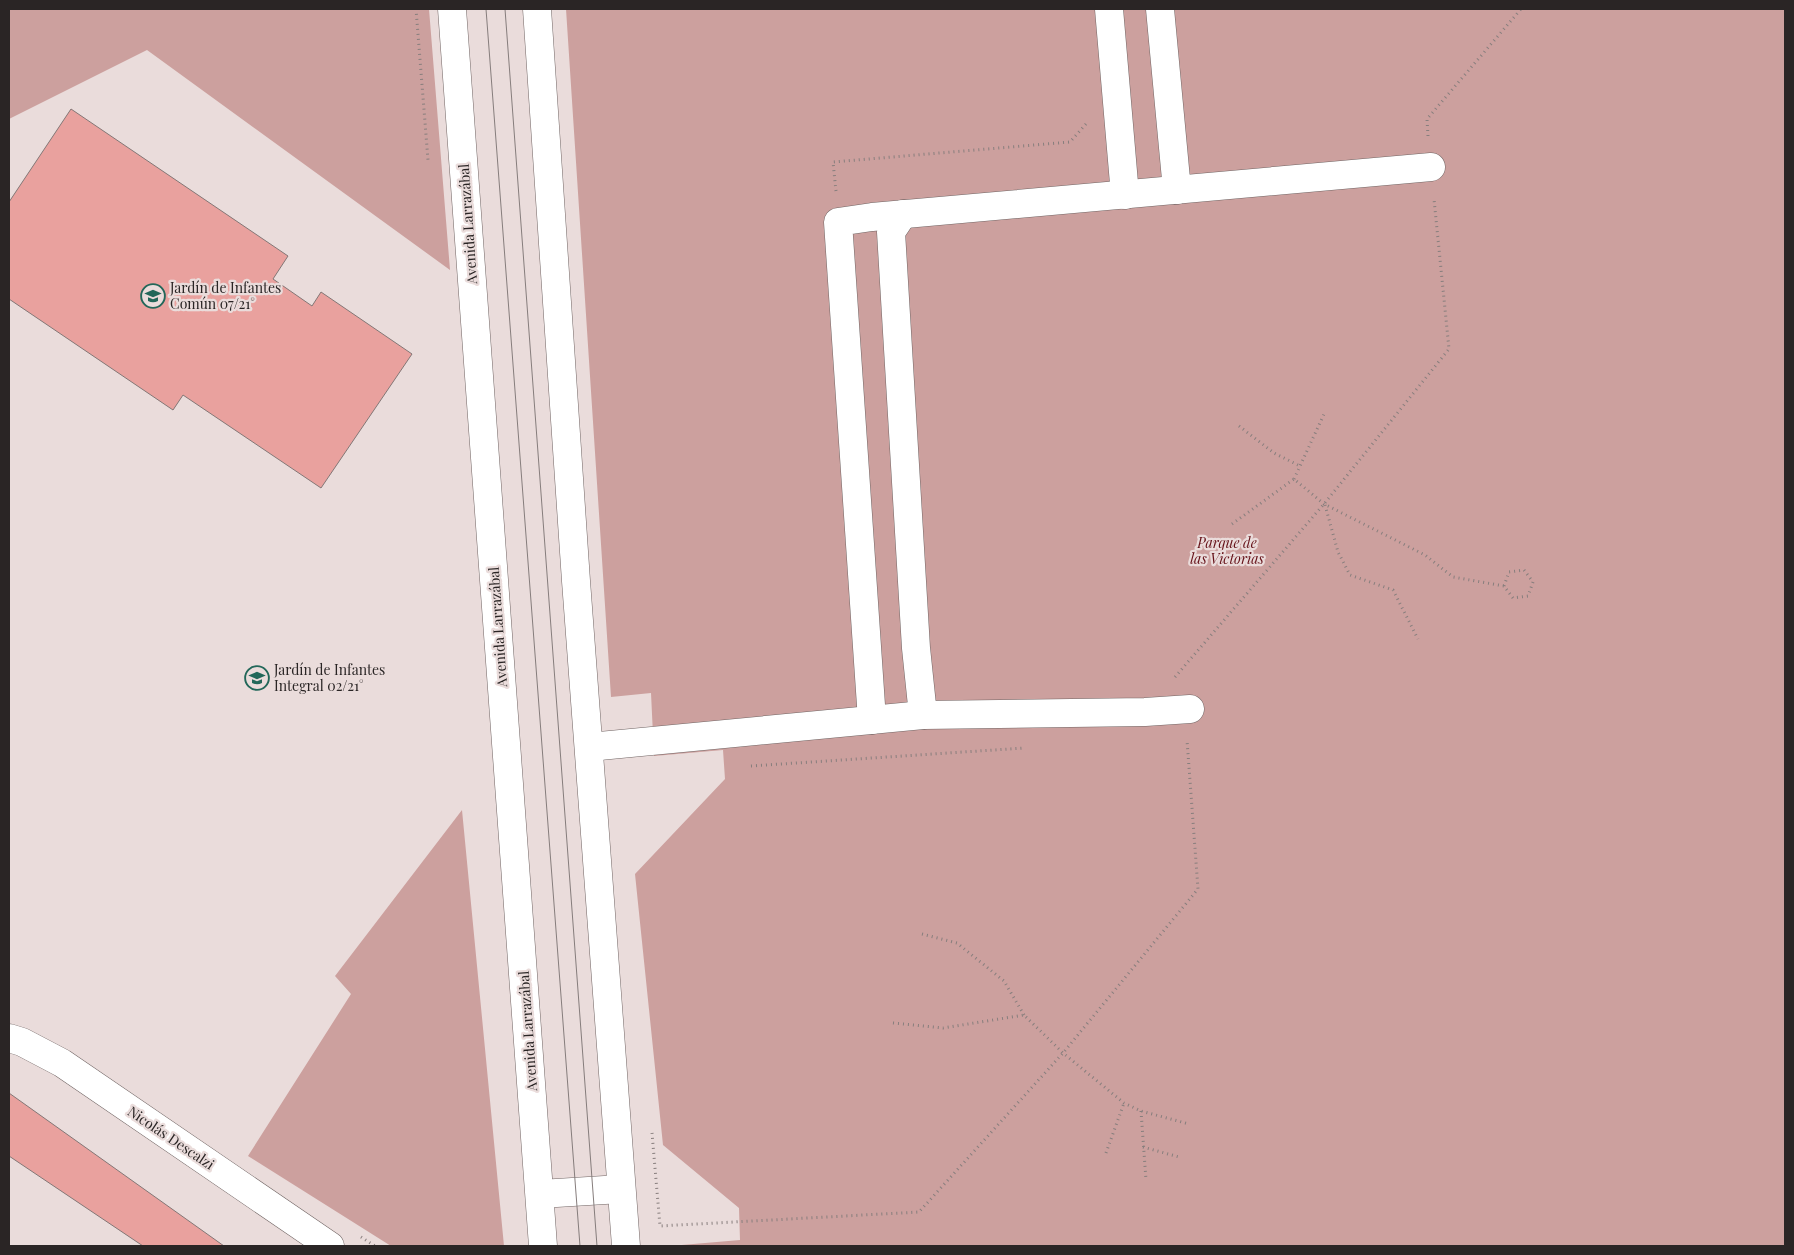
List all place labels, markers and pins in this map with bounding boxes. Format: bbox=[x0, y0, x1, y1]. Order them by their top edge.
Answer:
place label: Jardín de Infantes Común 07/21° bbox=[169, 278, 281, 313]
school or university icon: Jardín de Infantes Común 07/21° bbox=[140, 283, 166, 309]
place label: Jardín de Infantes Integral 02/21° bbox=[273, 660, 385, 695]
school or university icon: Jardín de Infantes Integral 02/21° bbox=[244, 665, 270, 691]

